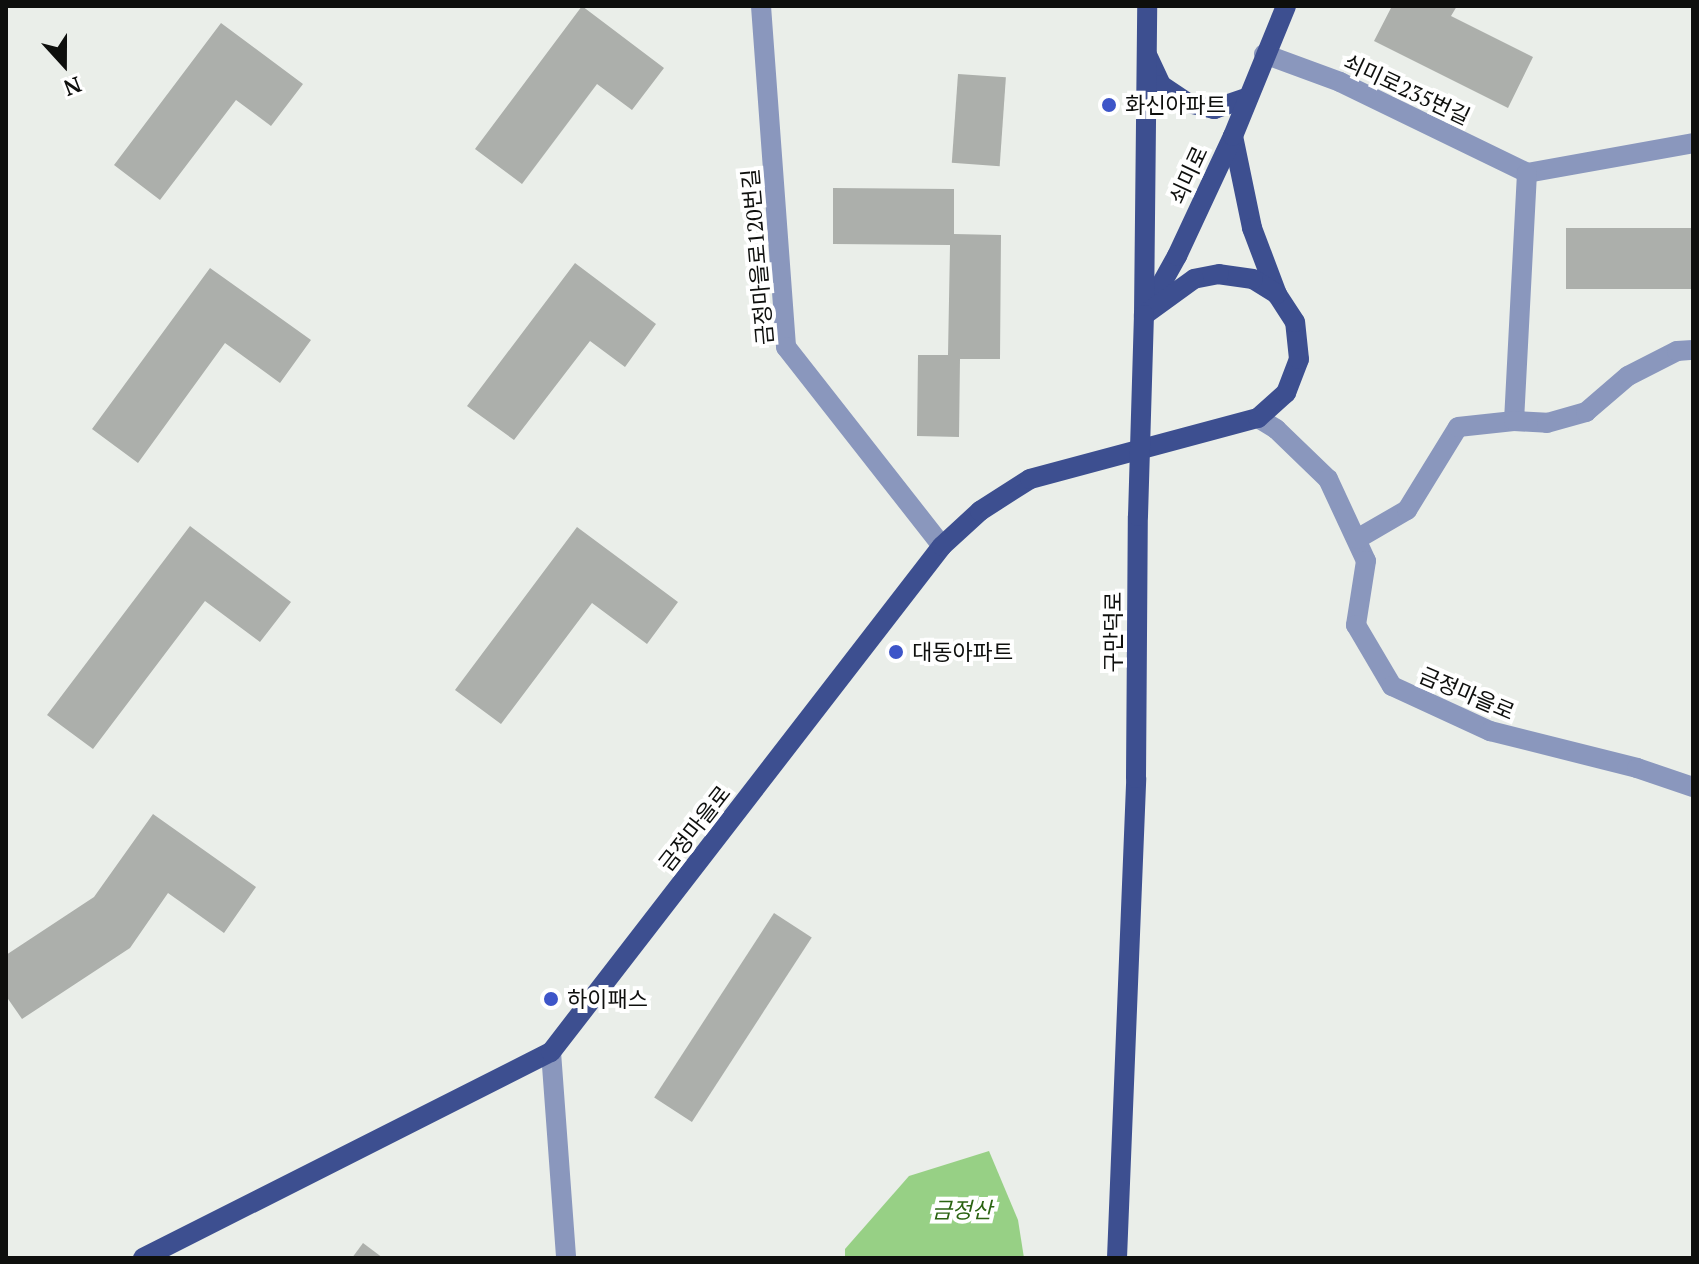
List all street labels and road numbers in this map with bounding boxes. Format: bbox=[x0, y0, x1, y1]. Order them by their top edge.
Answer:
street label: 쇠미로235번길 bbox=[1340, 48, 1474, 130]
street label: 쇠미로 bbox=[1163, 142, 1213, 208]
street label: 금정마을로120번길 bbox=[736, 168, 778, 346]
street label: 구만덕로 bbox=[1100, 592, 1126, 672]
street label: 금정마을로 bbox=[1415, 661, 1519, 725]
street label: 금정마을로 bbox=[652, 780, 736, 876]

